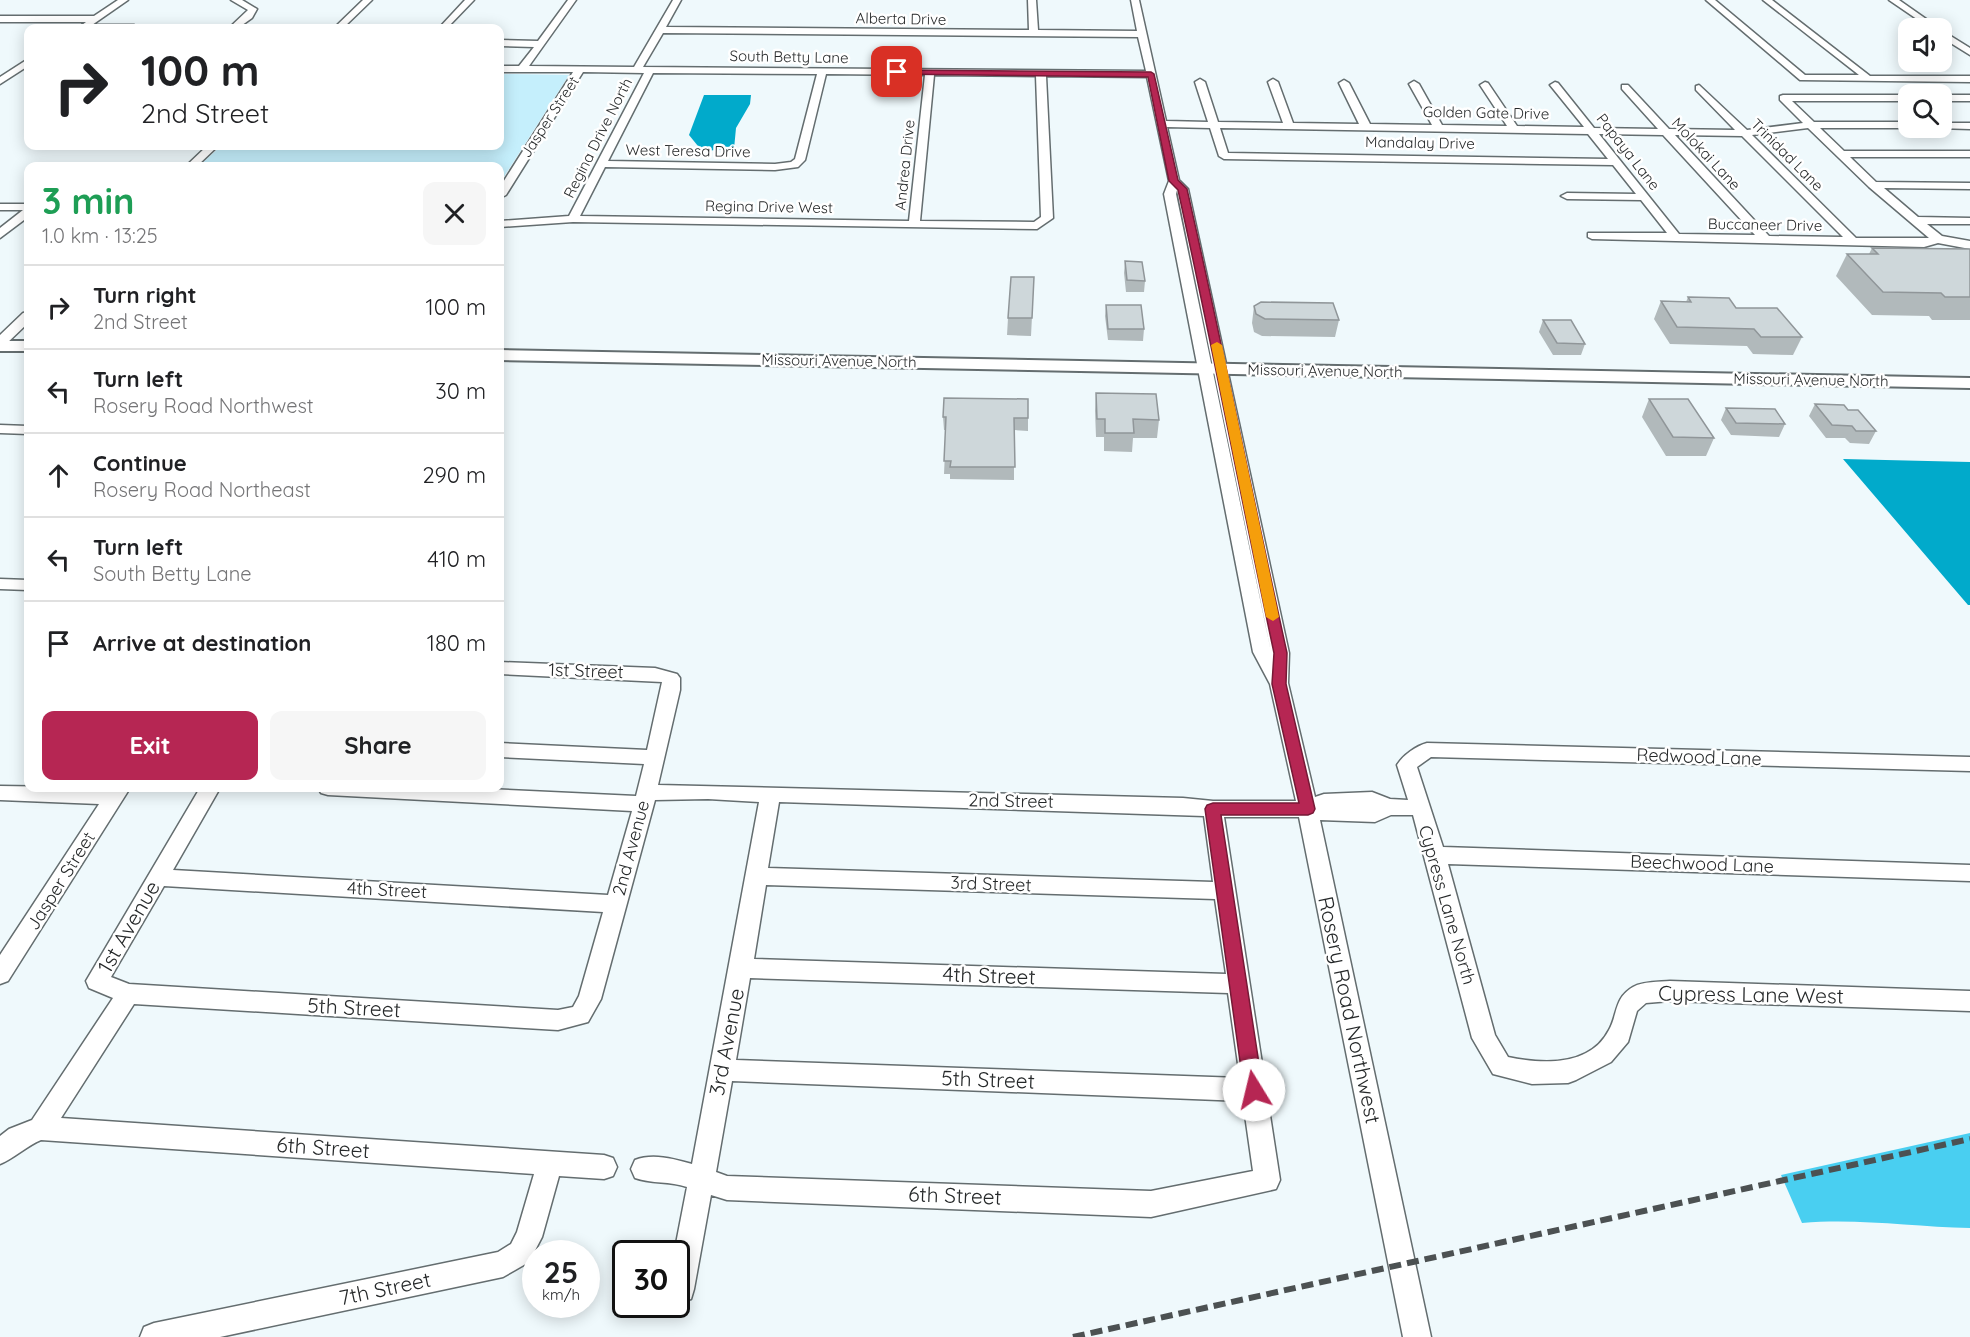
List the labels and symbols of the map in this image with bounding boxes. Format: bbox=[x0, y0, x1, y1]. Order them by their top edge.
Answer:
street label: Alberta Drive bbox=[855, 8, 947, 29]
street label: South Betty Lane bbox=[729, 46, 849, 67]
pin bbox=[871, 46, 922, 97]
street label: Jasper Street bbox=[516, 72, 583, 161]
street label: Regina Drive North bbox=[559, 74, 636, 201]
street label: Golden Gate Drive bbox=[1423, 102, 1549, 123]
street label: Papaya Lane bbox=[1593, 110, 1664, 194]
street label: Molokai Lane bbox=[1668, 113, 1745, 194]
street label: Trinidad Lane bbox=[1747, 114, 1828, 195]
street label: Andrea Drive bbox=[890, 119, 919, 211]
street label: Mandalay Drive bbox=[1365, 132, 1475, 153]
street label: West Teresa Drive bbox=[625, 140, 751, 161]
street label: Regina Drive West bbox=[705, 196, 833, 217]
street label: Buccaneer Drive bbox=[1708, 214, 1822, 235]
street label: Missouri Avenue North bbox=[761, 350, 917, 371]
street label: Missouri Avenue North bbox=[1247, 360, 1403, 381]
street label: Missouri Avenue North bbox=[1733, 369, 1889, 390]
street label: 1st Street bbox=[548, 658, 624, 683]
street label: Redwood Lane bbox=[1636, 743, 1762, 770]
street label: 2nd Street bbox=[968, 788, 1054, 813]
street label: 2nd Avenue bbox=[607, 798, 654, 898]
street label: Cypress Lane North bbox=[1414, 823, 1481, 987]
street label: Jasper Street bbox=[21, 827, 100, 934]
street label: Beechwood Lane bbox=[1630, 849, 1774, 878]
street label: 3rd Street bbox=[950, 871, 1032, 896]
street label: 1st Avenue bbox=[91, 876, 165, 977]
street label: 4th Street bbox=[347, 876, 428, 903]
street label: Rosery Road Northwest bbox=[1313, 894, 1387, 1126]
street label: 4th Street bbox=[942, 960, 1036, 990]
street label: Cypress Lane West bbox=[1658, 979, 1844, 1009]
street label: 3rd Avenue bbox=[703, 986, 749, 1098]
street label: 5th Street bbox=[307, 992, 401, 1022]
position arrow bbox=[1222, 1058, 1286, 1122]
street label: 5th Street bbox=[941, 1064, 1035, 1094]
street label: 6th Street bbox=[276, 1131, 371, 1163]
street label: 6th Street bbox=[908, 1180, 1002, 1210]
speed limit sign: 30 bbox=[612, 1240, 690, 1318]
street label: 7th Street bbox=[337, 1266, 433, 1310]

